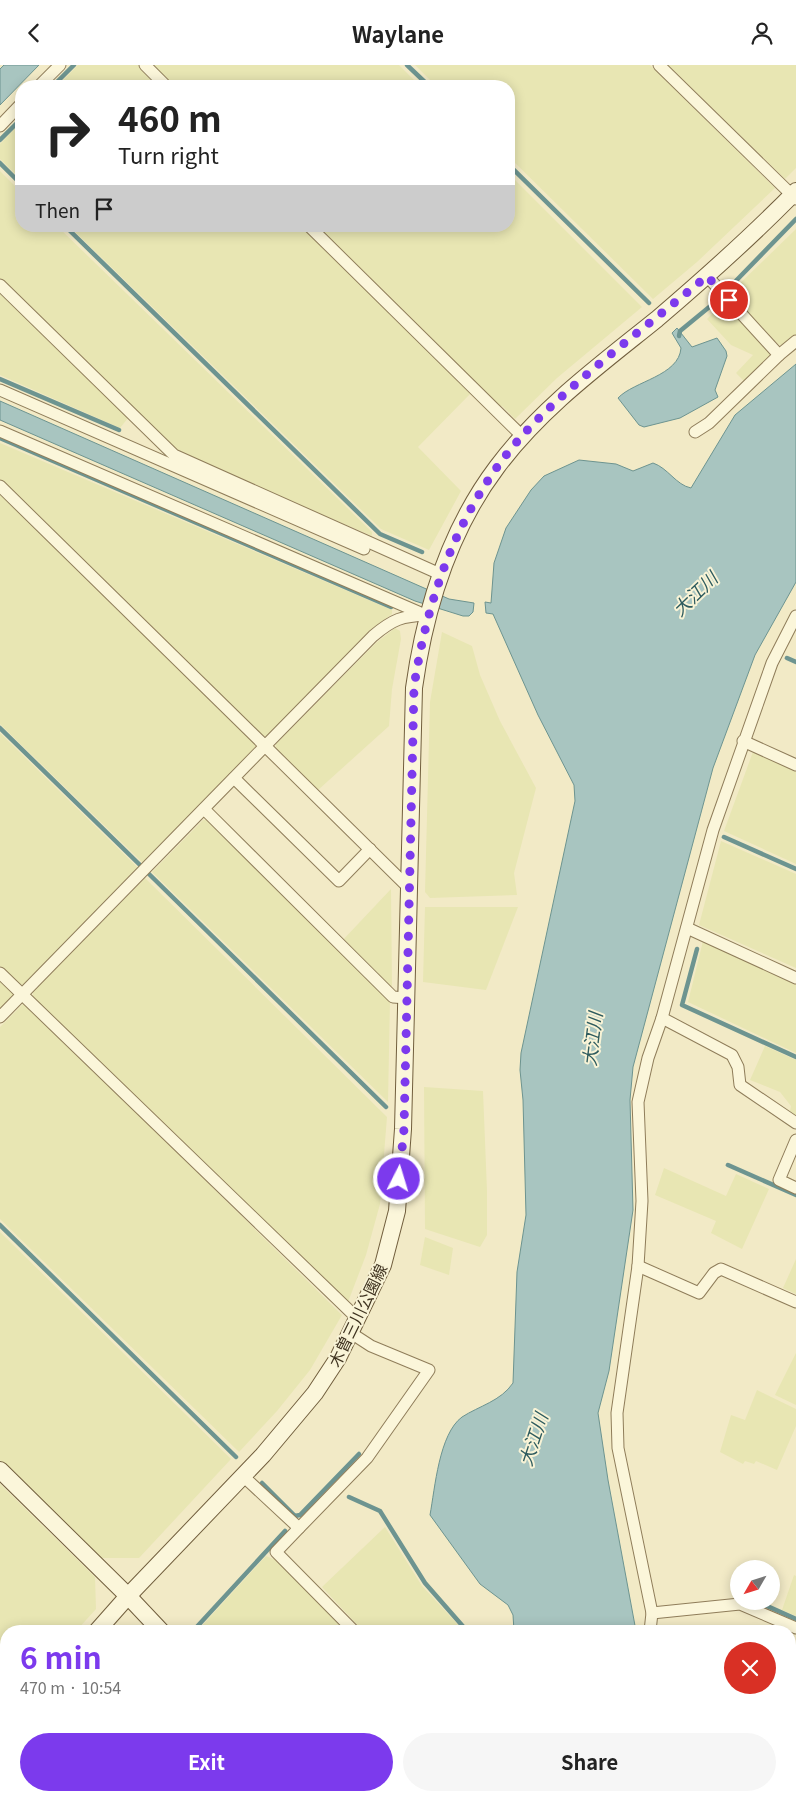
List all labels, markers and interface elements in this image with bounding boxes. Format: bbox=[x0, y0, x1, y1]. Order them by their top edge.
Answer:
text: Waylane bbox=[352, 17, 444, 49]
icon: back bbox=[20, 19, 48, 47]
icon: person bbox=[748, 19, 776, 47]
text: 460 m bbox=[118, 91, 222, 142]
icon: right bbox=[35, 100, 100, 165]
text: Turn right bbox=[118, 138, 219, 170]
icon: arrive bbox=[90, 195, 118, 223]
text: Then bbox=[35, 196, 80, 223]
pin bbox=[708, 279, 750, 321]
icon: arrive bbox=[715, 286, 743, 314]
water label: 大江川 bbox=[666, 564, 724, 621]
water label: 大江川 bbox=[575, 1009, 607, 1067]
position arrow bbox=[372, 1152, 424, 1204]
street label: 木曽三川公園線 bbox=[322, 1259, 392, 1371]
water label: 大江川 bbox=[511, 1407, 553, 1469]
north arrow bbox=[730, 1560, 780, 1610]
map controls bbox=[730, 1560, 780, 1610]
text: 6 min bbox=[20, 1634, 102, 1678]
button: close bbox=[724, 1642, 776, 1694]
text: 470 m · 10:54 bbox=[20, 1675, 121, 1699]
button: Exit bbox=[20, 1733, 393, 1791]
button: Share bbox=[403, 1733, 776, 1791]

